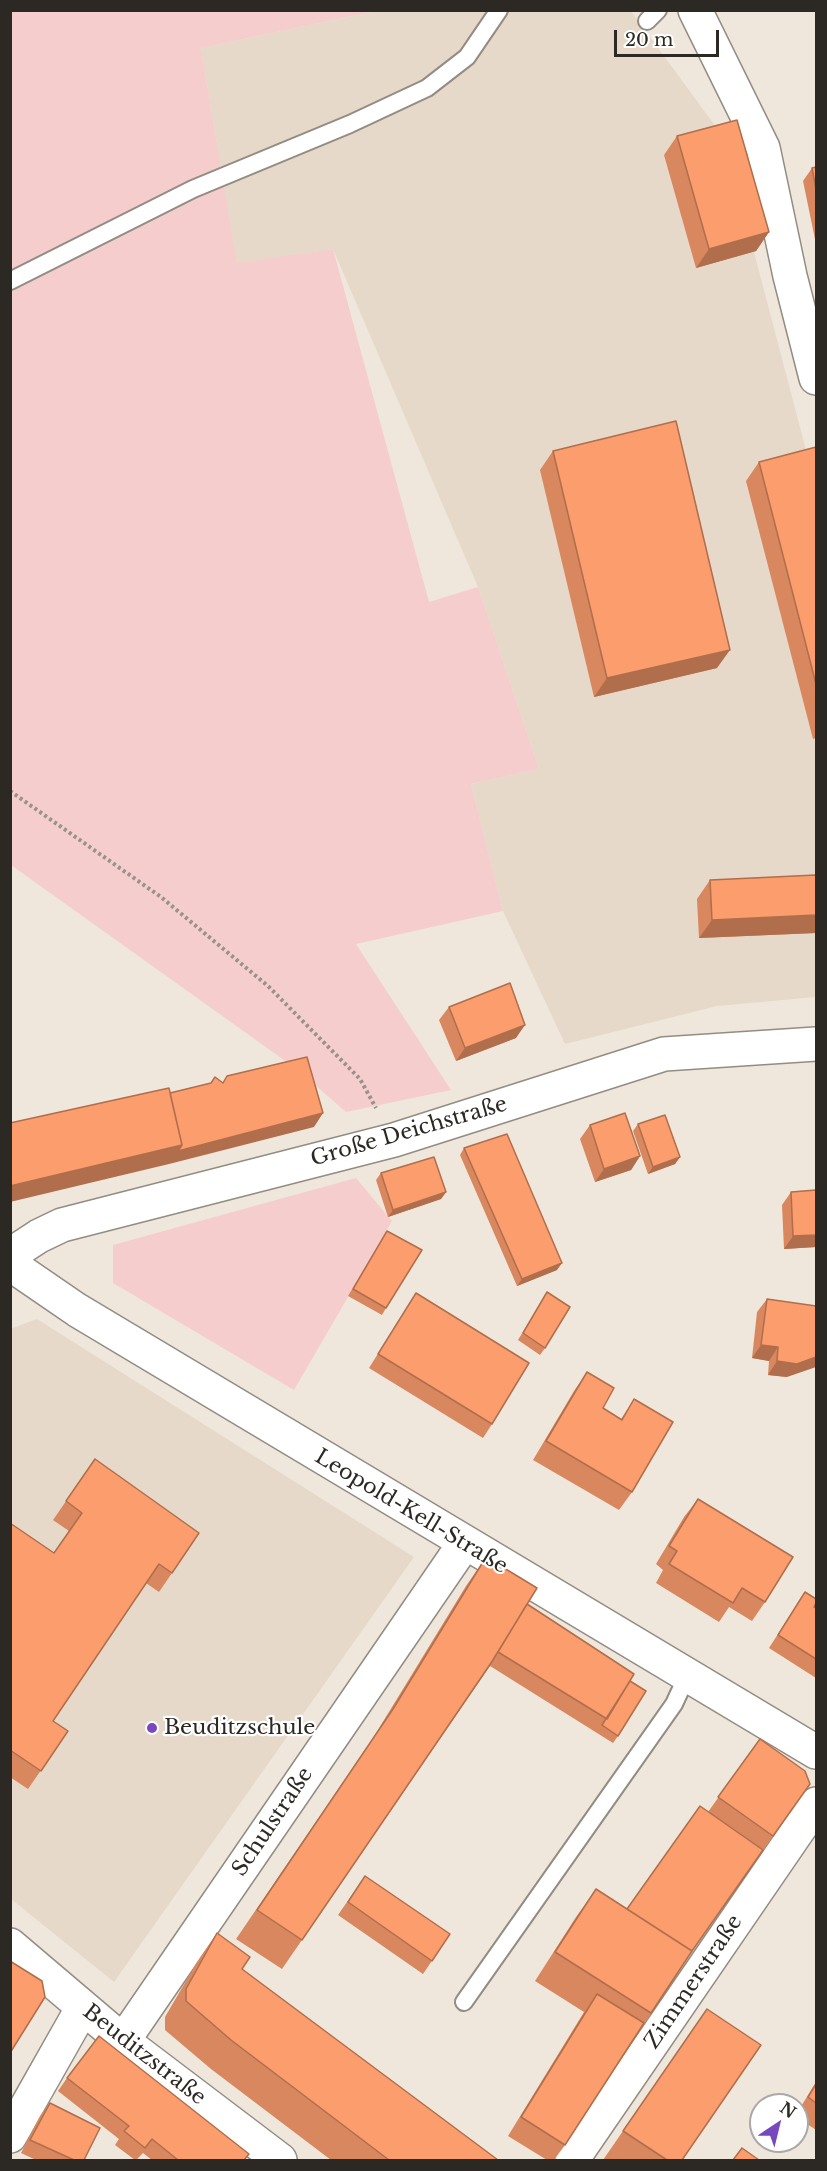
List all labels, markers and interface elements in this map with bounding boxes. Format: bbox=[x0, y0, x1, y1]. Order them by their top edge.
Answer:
scale bar bbox=[617, 18, 722, 56]
text: 20 m bbox=[625, 29, 673, 51]
street label: Große Deichstraße bbox=[308, 1092, 510, 1172]
street label: Leopold-Kell-Straße bbox=[310, 1444, 512, 1580]
place label: Beuditzschule bbox=[164, 1715, 315, 1741]
marker: Beuditzschule bbox=[145, 1721, 159, 1735]
street label: Schulstraße bbox=[227, 1763, 319, 1881]
street label: Zimmerstraße bbox=[640, 1910, 748, 2054]
street label: Beuditzstraße bbox=[78, 1999, 210, 2111]
north arrow bbox=[749, 2093, 809, 2153]
text: N bbox=[776, 2097, 800, 2122]

